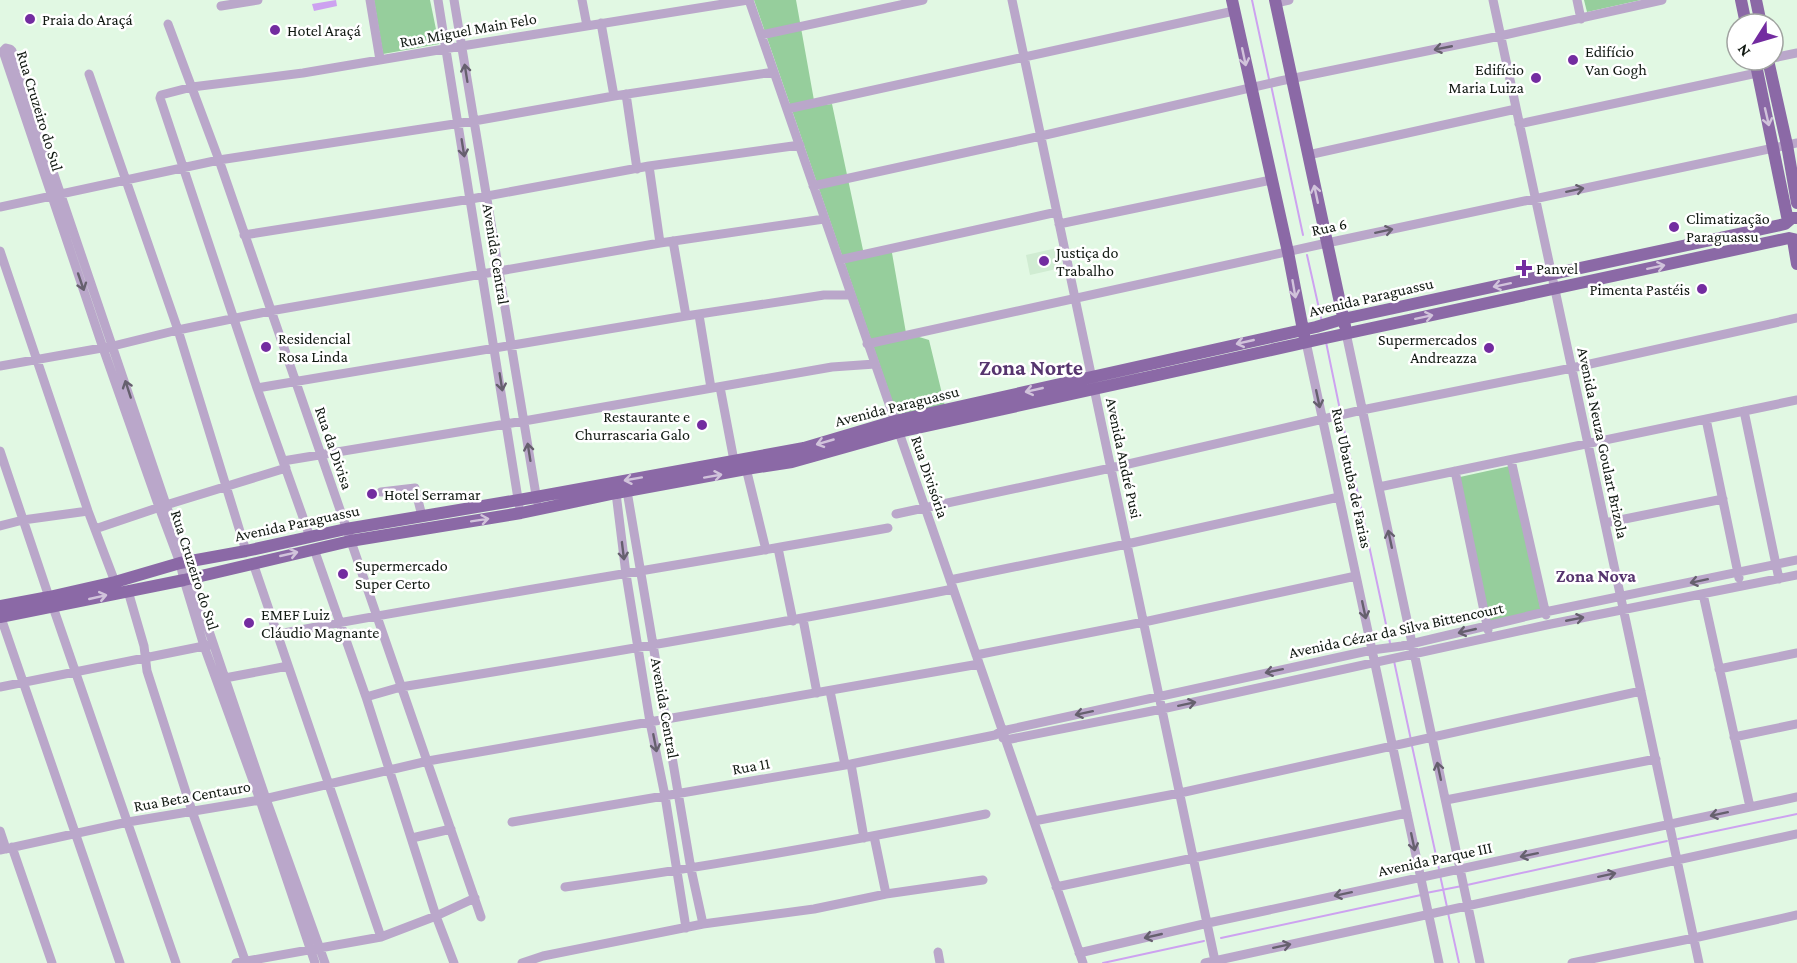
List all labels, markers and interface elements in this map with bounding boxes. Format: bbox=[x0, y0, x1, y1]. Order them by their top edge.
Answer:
street label: Rua Miguel Main Felo bbox=[398, 10, 538, 51]
place label: Praia do Araçá bbox=[42, 11, 133, 29]
marker: Praia do Araçá bbox=[23, 12, 37, 26]
north arrow bbox=[1725, 12, 1785, 72]
place label: Hotel Araçá bbox=[287, 22, 361, 40]
marker: Hotel Araçá bbox=[268, 23, 282, 37]
text: N bbox=[1733, 41, 1753, 60]
one-way arrow bbox=[1434, 43, 1453, 54]
place label: Edifício Van Gogh bbox=[1585, 43, 1647, 79]
one-way arrow bbox=[1239, 47, 1250, 66]
street label: Rua Cruzeiro do Sul bbox=[14, 49, 66, 173]
marker: Edifício Van Gogh bbox=[1566, 53, 1580, 67]
place label: Edifício Maria Luiza bbox=[1448, 61, 1525, 96]
one-way arrow bbox=[460, 64, 471, 83]
marker: Edifício Maria Luiza bbox=[1529, 71, 1543, 85]
one-way arrow bbox=[1761, 107, 1773, 126]
one-way arrow bbox=[457, 138, 468, 157]
one-way arrow bbox=[1565, 184, 1584, 195]
one-way arrow bbox=[1310, 185, 1322, 204]
street label: Avenida Central bbox=[480, 202, 512, 306]
place label: Climatização Paraguassu bbox=[1686, 210, 1770, 246]
street label: Rua 6 bbox=[1310, 215, 1348, 239]
marker: Climatização Paraguassu bbox=[1667, 220, 1681, 234]
one-way arrow bbox=[1374, 224, 1393, 236]
place label: Justiça do Trabalho bbox=[1054, 244, 1119, 279]
marker: Justiça do Trabalho bbox=[1037, 254, 1051, 268]
place label: Panvel bbox=[1536, 260, 1578, 277]
marker: Panvel bbox=[1517, 261, 1531, 275]
one-way arrow bbox=[1645, 261, 1665, 272]
one-way arrow bbox=[76, 272, 87, 291]
street label: Avenida Paraguassu bbox=[1307, 274, 1436, 321]
one-way arrow bbox=[1289, 278, 1300, 298]
one-way arrow bbox=[1493, 280, 1513, 291]
place label: Pimenta Pastéis bbox=[1590, 281, 1690, 298]
marker: Pimenta Pastéis bbox=[1695, 282, 1709, 296]
one-way arrow bbox=[1414, 311, 1433, 322]
place label: Residencial Rosa Linda bbox=[278, 330, 351, 365]
place label: Supermercados Andreazza bbox=[1378, 331, 1478, 366]
one-way arrow bbox=[1236, 337, 1255, 349]
marker: Residencial Rosa Linda bbox=[259, 340, 273, 354]
marker: Supermercados Andreazza bbox=[1482, 341, 1496, 355]
street label: Avenida Neuza Goulart Brizola bbox=[1574, 346, 1632, 541]
district label: Zona Norte bbox=[979, 355, 1083, 380]
one-way arrow bbox=[495, 372, 506, 391]
one-way arrow bbox=[121, 380, 132, 399]
street label: Avenida Paraguassu bbox=[833, 382, 962, 431]
one-way arrow bbox=[1025, 384, 1044, 396]
one-way arrow bbox=[1313, 389, 1324, 408]
street label: Avenida André Pusi bbox=[1103, 396, 1145, 520]
street label: Rua da Divisa bbox=[312, 404, 356, 492]
street label: Rua Ubatuba de Farias bbox=[1329, 406, 1375, 550]
place label: Restaurante e Churrascaria Galo bbox=[575, 408, 690, 443]
marker: Restaurante e Churrascaria Galo bbox=[695, 418, 709, 432]
street label: Rua Divisória bbox=[908, 434, 952, 521]
one-way arrow bbox=[815, 437, 834, 448]
one-way arrow bbox=[523, 443, 534, 462]
one-way arrow bbox=[703, 470, 723, 481]
one-way arrow bbox=[624, 474, 644, 485]
place label: Hotel Serramar bbox=[384, 486, 481, 503]
marker: Hotel Serramar bbox=[365, 487, 379, 501]
street label: Avenida Paraguassu bbox=[233, 501, 362, 546]
street label: Rua Cruzeiro do Sul bbox=[168, 508, 222, 632]
one-way arrow bbox=[470, 514, 490, 525]
one-way arrow bbox=[1384, 530, 1395, 549]
one-way arrow bbox=[618, 541, 629, 561]
one-way arrow bbox=[279, 548, 298, 560]
place label: Supermercado Super Certo bbox=[355, 557, 448, 593]
district label: Zona Nova bbox=[1556, 566, 1636, 586]
marker: Supermercado Super Certo bbox=[336, 567, 350, 581]
one-way arrow bbox=[1689, 575, 1708, 587]
one-way arrow bbox=[88, 591, 108, 602]
street label: Avenida Cézar da Silva Bittencourt bbox=[1287, 599, 1506, 661]
one-way arrow bbox=[1358, 601, 1370, 620]
place label: EMEF Luiz Cláudio Magnante bbox=[261, 606, 379, 642]
one-way arrow bbox=[1565, 613, 1584, 624]
marker: EMEF Luiz Cláudio Magnante bbox=[242, 616, 256, 630]
one-way arrow bbox=[1458, 626, 1477, 637]
street label: Avenida Central bbox=[648, 656, 682, 760]
one-way arrow bbox=[1265, 666, 1284, 678]
one-way arrow bbox=[1177, 697, 1196, 709]
one-way arrow bbox=[1074, 708, 1094, 719]
one-way arrow bbox=[650, 733, 661, 753]
street label: Rua 11 bbox=[731, 754, 771, 778]
one-way arrow bbox=[1433, 762, 1445, 781]
street label: Rua Beta Centauro bbox=[132, 777, 252, 815]
one-way arrow bbox=[1710, 809, 1730, 820]
one-way arrow bbox=[1408, 832, 1420, 851]
street label: Avenida Parque III bbox=[1376, 839, 1494, 880]
one-way arrow bbox=[1519, 849, 1538, 861]
one-way arrow bbox=[1597, 869, 1617, 880]
one-way arrow bbox=[1334, 889, 1354, 900]
one-way arrow bbox=[1144, 930, 1163, 942]
one-way arrow bbox=[1272, 940, 1292, 951]

